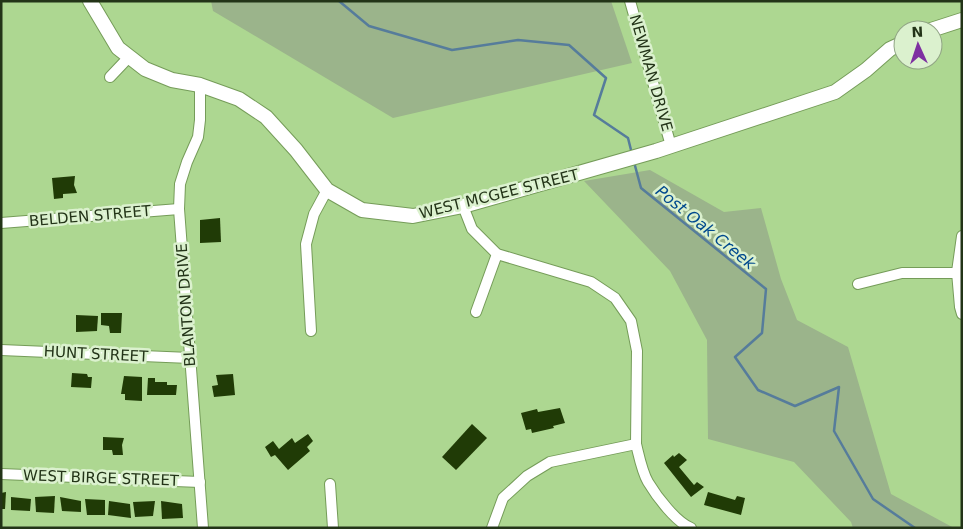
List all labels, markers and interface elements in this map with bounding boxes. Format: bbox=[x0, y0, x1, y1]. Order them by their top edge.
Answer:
street label: NEWMAN DRIVE bbox=[626, 12, 676, 134]
north arrow bbox=[893, 20, 943, 70]
text: N bbox=[911, 24, 924, 40]
street label: WEST MCGEE STREET bbox=[417, 165, 581, 223]
water label: Post Oak Creek bbox=[652, 181, 760, 274]
street label: BELDEN STREET bbox=[28, 202, 153, 230]
street label: BLANTON DRIVE bbox=[173, 243, 199, 367]
street label: HUNT STREET bbox=[43, 342, 150, 366]
street label: WEST BIRGE STREET bbox=[23, 466, 180, 490]

